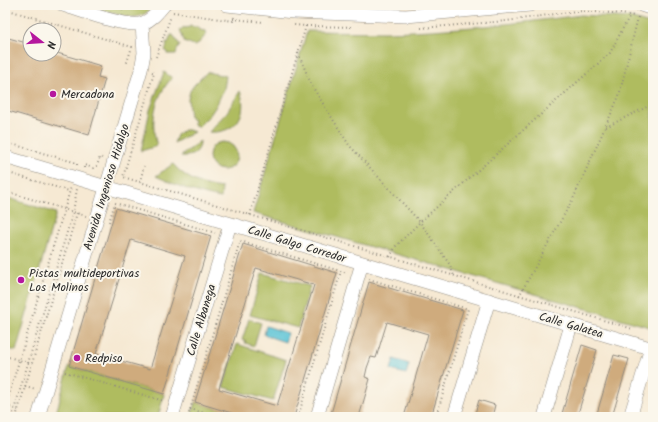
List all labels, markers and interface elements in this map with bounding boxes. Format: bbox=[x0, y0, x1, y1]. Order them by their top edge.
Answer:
north arrow bbox=[22, 22, 62, 62]
text: N bbox=[41, 39, 60, 51]
place label: Mercadona bbox=[61, 85, 115, 104]
marker: Mercadona bbox=[48, 89, 58, 99]
street label: Avenida Ingenioso Hidalgo bbox=[78, 122, 135, 253]
street label: Calle Galgo Corredor bbox=[245, 220, 349, 269]
place label: Pistas multideportivas Los Molinos bbox=[29, 264, 139, 297]
marker: Pistas multideportivas Los Molinos bbox=[16, 275, 26, 285]
street label: Calle Albanega bbox=[182, 282, 222, 358]
street label: Calle Galatea bbox=[536, 307, 606, 344]
place label: Redpiso bbox=[85, 349, 123, 368]
marker: Redpiso bbox=[72, 353, 82, 363]

